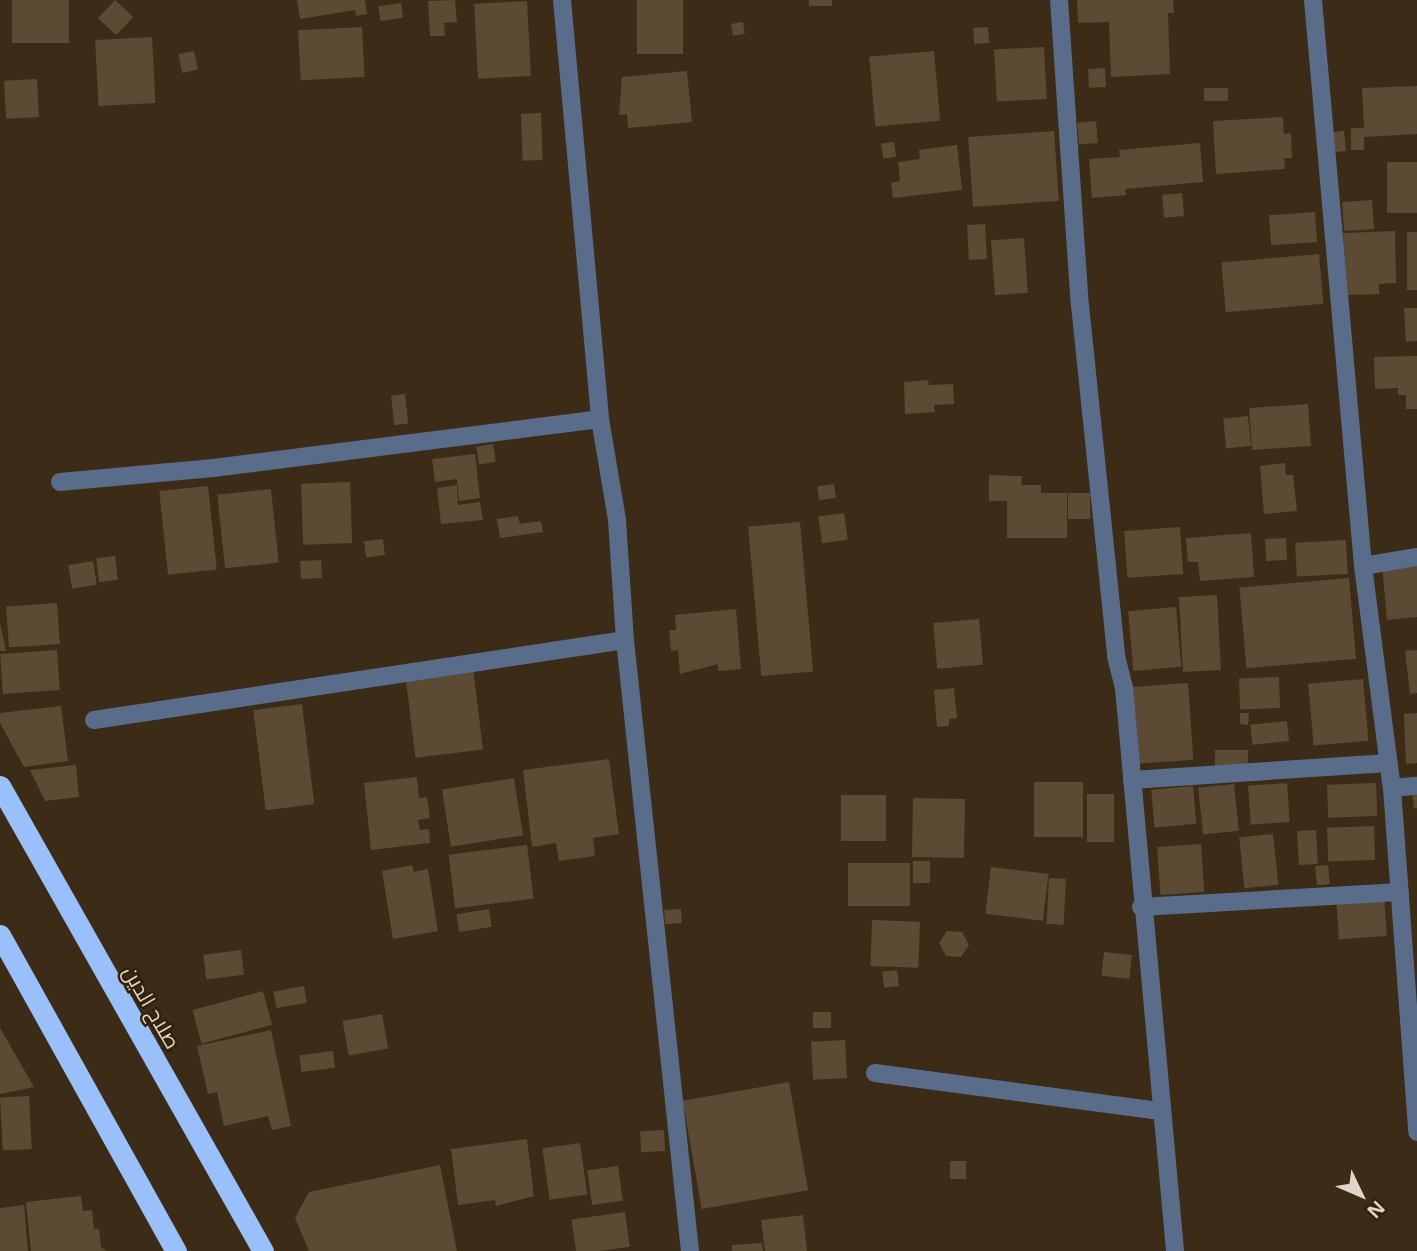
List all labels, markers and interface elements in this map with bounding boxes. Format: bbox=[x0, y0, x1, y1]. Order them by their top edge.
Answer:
street label: صلاح الدين bbox=[118, 961, 186, 1053]
north arrow bbox=[1326, 1160, 1396, 1230]
text: N bbox=[1361, 1195, 1391, 1224]

